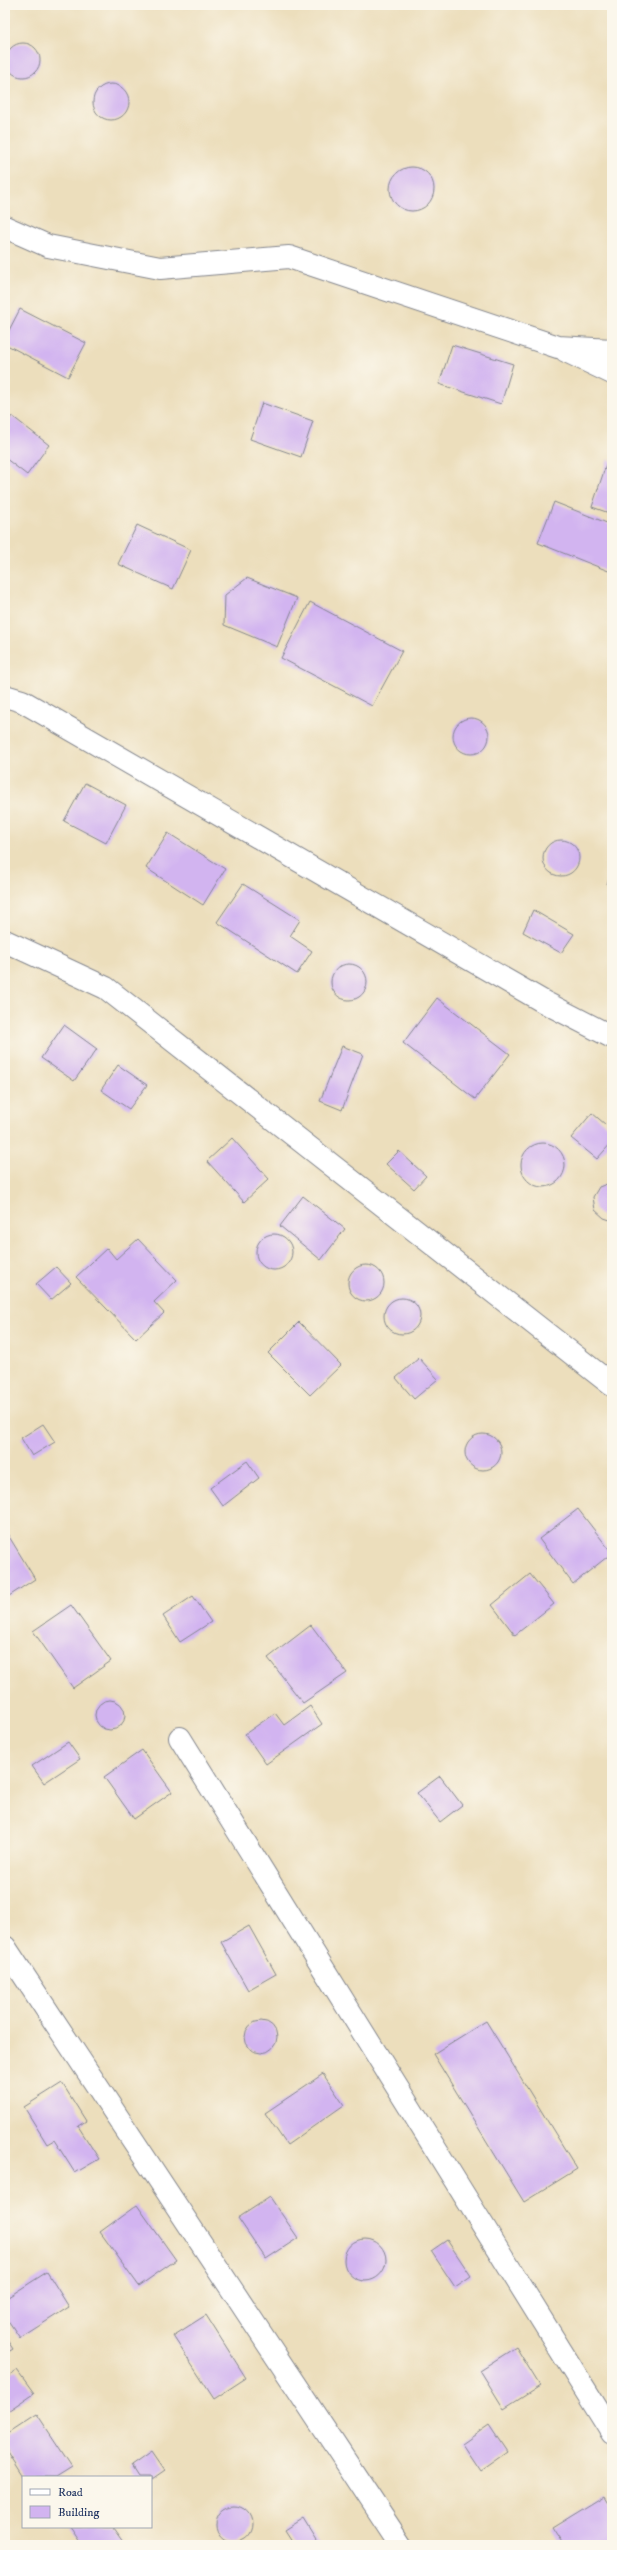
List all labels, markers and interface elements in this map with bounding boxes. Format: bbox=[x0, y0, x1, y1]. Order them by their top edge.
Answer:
legend bbox=[22, 2476, 152, 2528]
text: Road bbox=[58, 2485, 83, 2500]
text: Building bbox=[58, 2505, 99, 2520]

